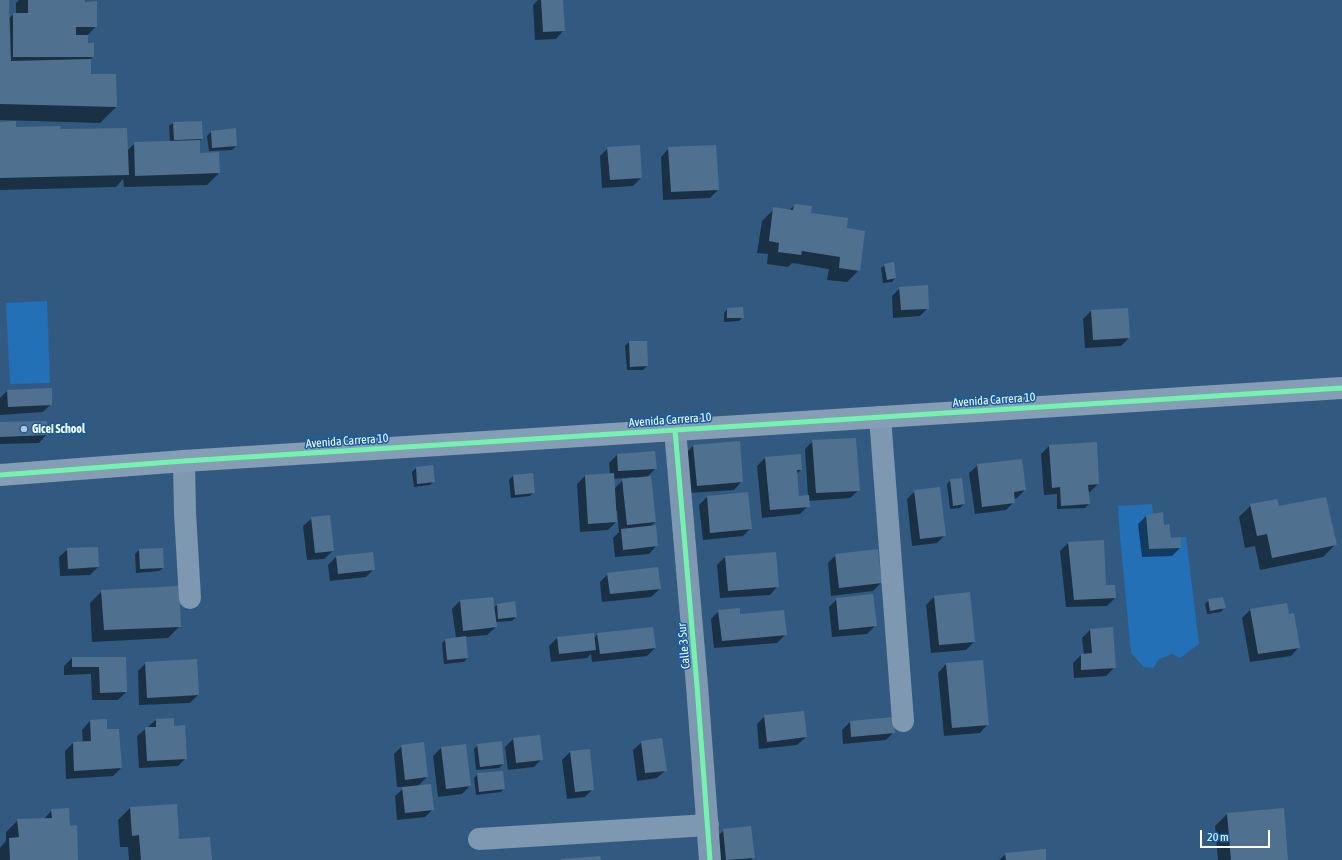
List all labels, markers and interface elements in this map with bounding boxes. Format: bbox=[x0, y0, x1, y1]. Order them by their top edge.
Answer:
street label: Avenida Carrera 10 bbox=[952, 390, 1036, 410]
street label: Avenida Carrera 10 bbox=[628, 410, 712, 430]
place label: Gicei School bbox=[32, 422, 85, 436]
marker: Gicei School bbox=[19, 424, 29, 434]
street label: Avenida Carrera 10 bbox=[305, 431, 389, 451]
street label: Calle 3 Sur bbox=[675, 622, 693, 670]
scale bar bbox=[1202, 822, 1272, 848]
text: 20 m bbox=[1207, 830, 1229, 844]

